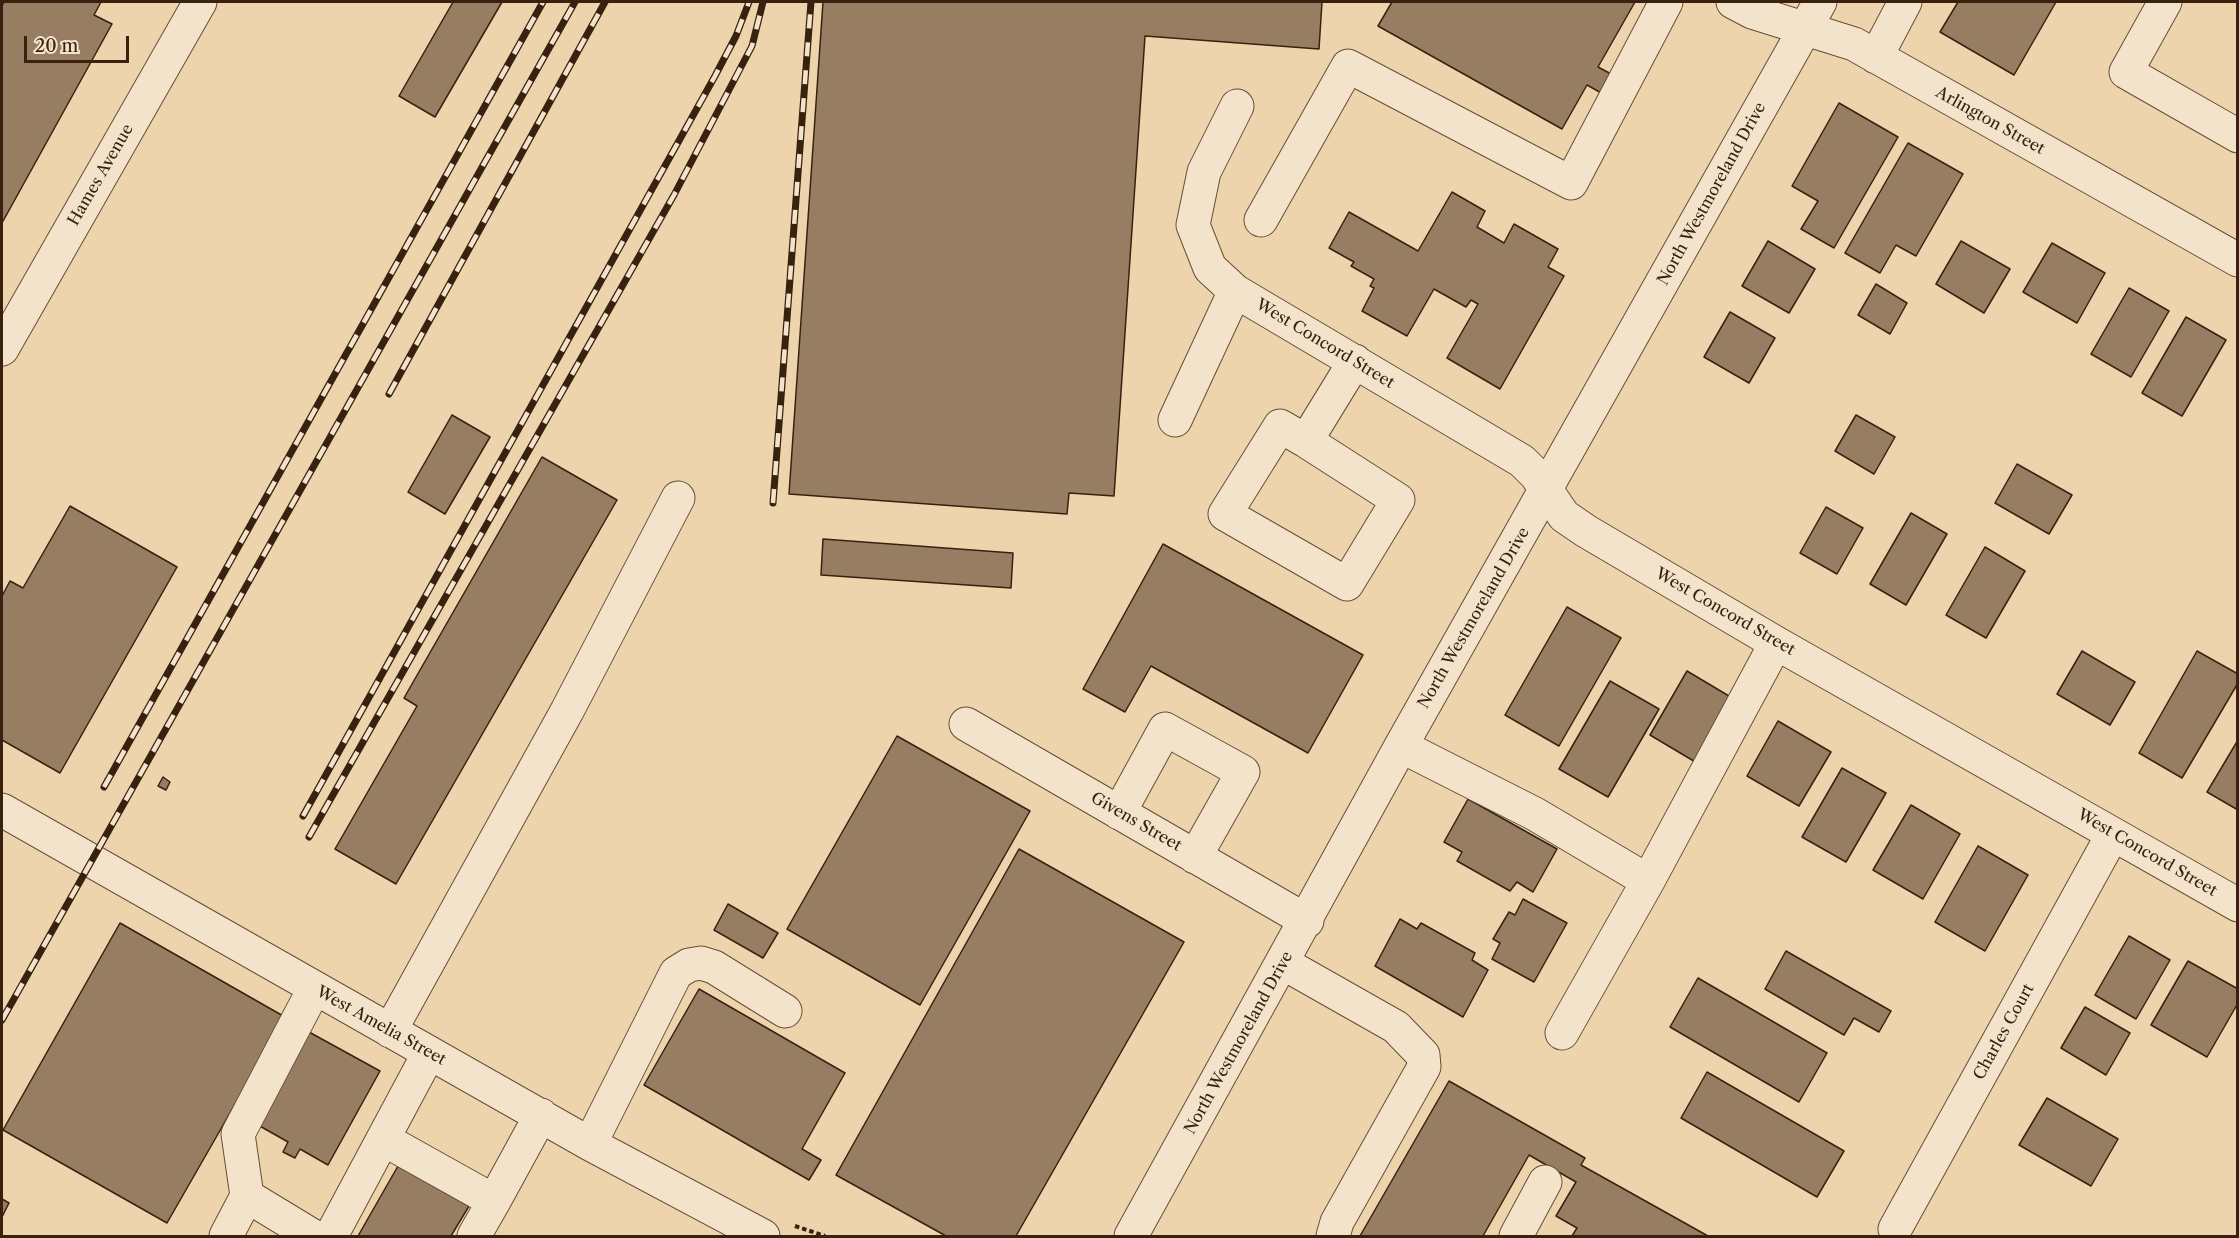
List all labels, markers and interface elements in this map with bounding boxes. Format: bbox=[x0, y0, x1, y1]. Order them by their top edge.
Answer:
scale bar bbox=[27, 24, 132, 62]
text: 20 m bbox=[35, 35, 78, 57]
street label: Arlington Street bbox=[1932, 83, 2048, 159]
street label: North Westmoreland Drive bbox=[1654, 99, 1770, 289]
street label: Hames Avenue bbox=[64, 121, 138, 229]
street label: West Concord Street bbox=[1252, 295, 1398, 393]
street label: North Westmoreland Drive bbox=[1414, 524, 1534, 712]
street label: West Concord Street bbox=[1652, 564, 1798, 660]
street label: Givens Street bbox=[1087, 788, 1185, 856]
street label: West Concord Street bbox=[2074, 805, 2220, 901]
street label: North Westmoreland Drive bbox=[1181, 948, 1297, 1138]
street label: Charles Court bbox=[1970, 981, 2038, 1083]
street label: West Amelia Street bbox=[313, 982, 449, 1070]

